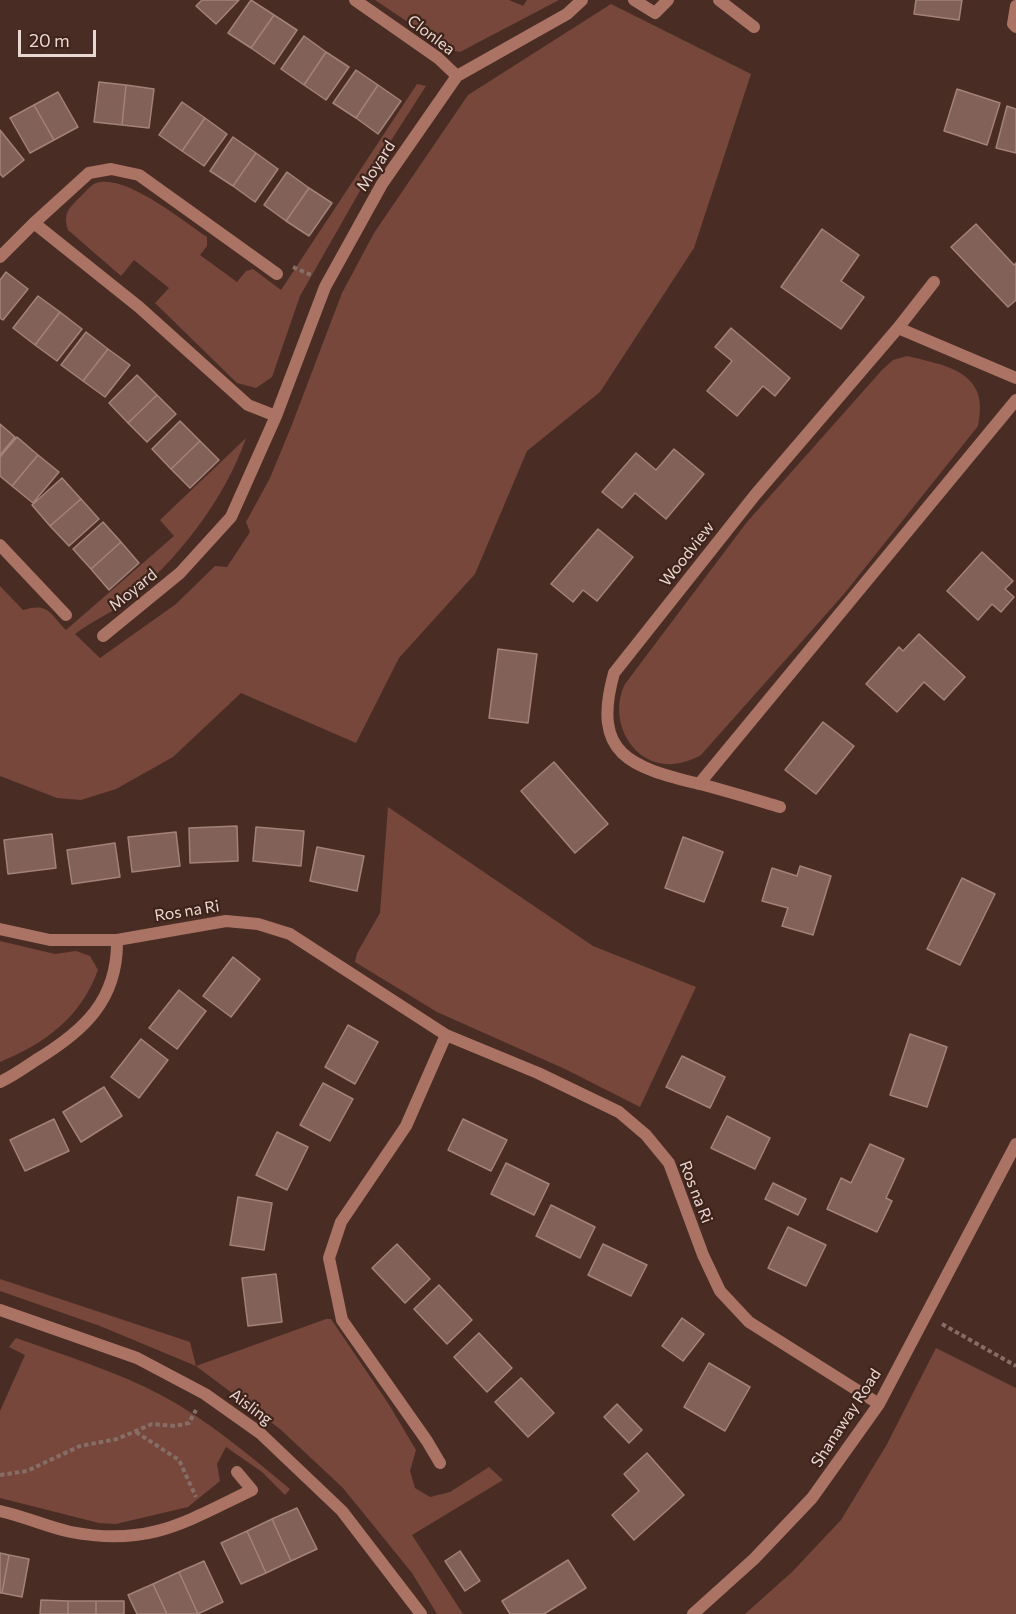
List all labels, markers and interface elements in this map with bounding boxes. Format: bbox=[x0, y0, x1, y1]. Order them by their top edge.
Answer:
street label: Clonlea bbox=[403, 11, 459, 59]
scale bar bbox=[21, 18, 99, 56]
text: 20 m bbox=[29, 29, 70, 51]
street label: Moyard bbox=[353, 137, 399, 195]
street label: Woodview bbox=[656, 518, 718, 590]
street label: Moyard bbox=[105, 565, 161, 615]
street label: Ros na Ri bbox=[153, 896, 221, 926]
street label: Ros na Ri bbox=[675, 1158, 717, 1226]
street label: Shanaway Road bbox=[807, 1365, 885, 1471]
street label: Aisling bbox=[226, 1385, 276, 1429]

